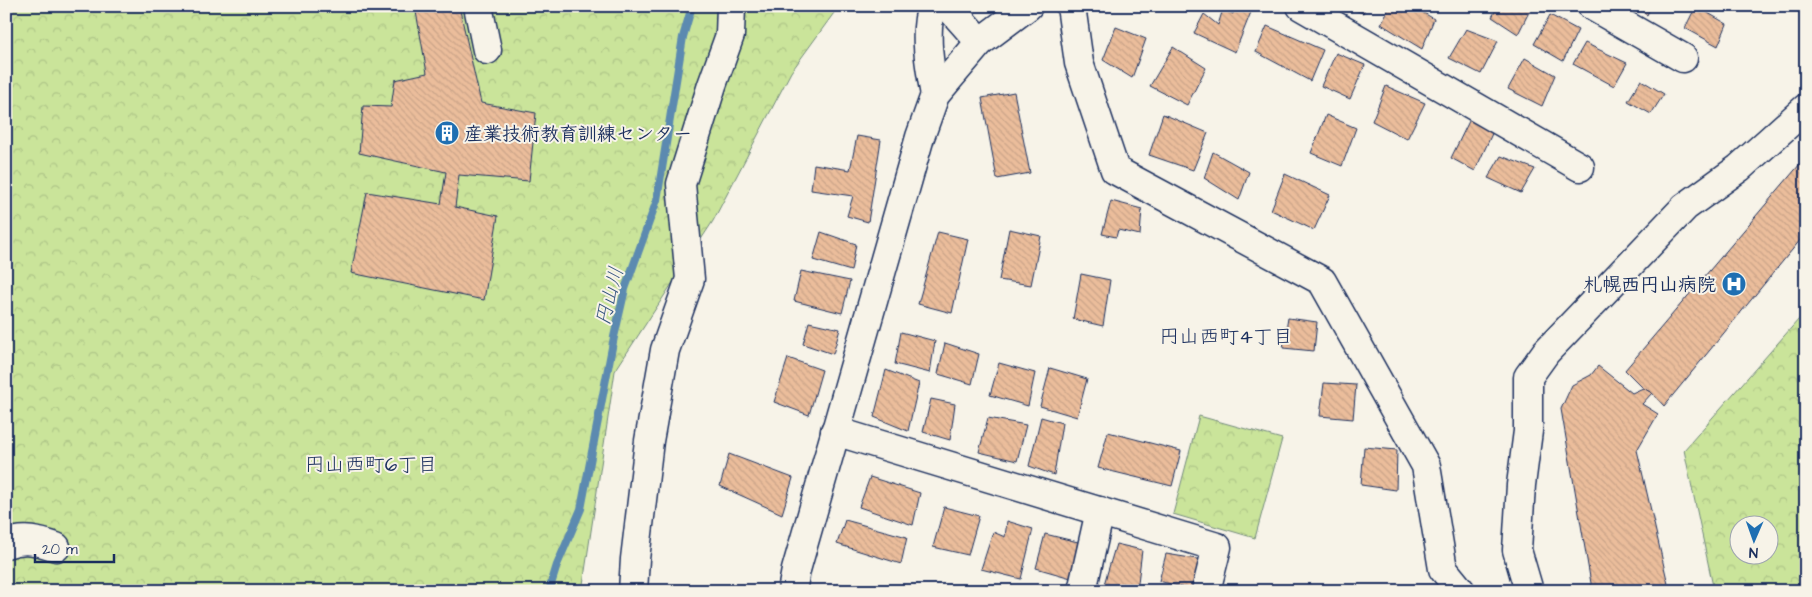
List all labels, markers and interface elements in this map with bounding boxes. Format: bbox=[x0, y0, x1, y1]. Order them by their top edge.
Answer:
building icon: 産業技術教育訓練センター bbox=[434, 120, 460, 146]
place label: 産業技術教育訓練センター bbox=[464, 121, 692, 148]
water label: 円山川 bbox=[589, 264, 631, 329]
hospital icon: 札幌西円山病院 bbox=[1721, 271, 1747, 297]
place label: 札幌西円山病院 bbox=[1583, 272, 1716, 299]
district label: 円山西町4丁目 bbox=[1159, 323, 1293, 351]
district label: 円山西町6丁目 bbox=[305, 451, 437, 479]
north arrow bbox=[1730, 514, 1780, 564]
scale bar bbox=[35, 532, 114, 564]
text: 20 m bbox=[42, 539, 78, 560]
text: N bbox=[1749, 542, 1758, 562]

